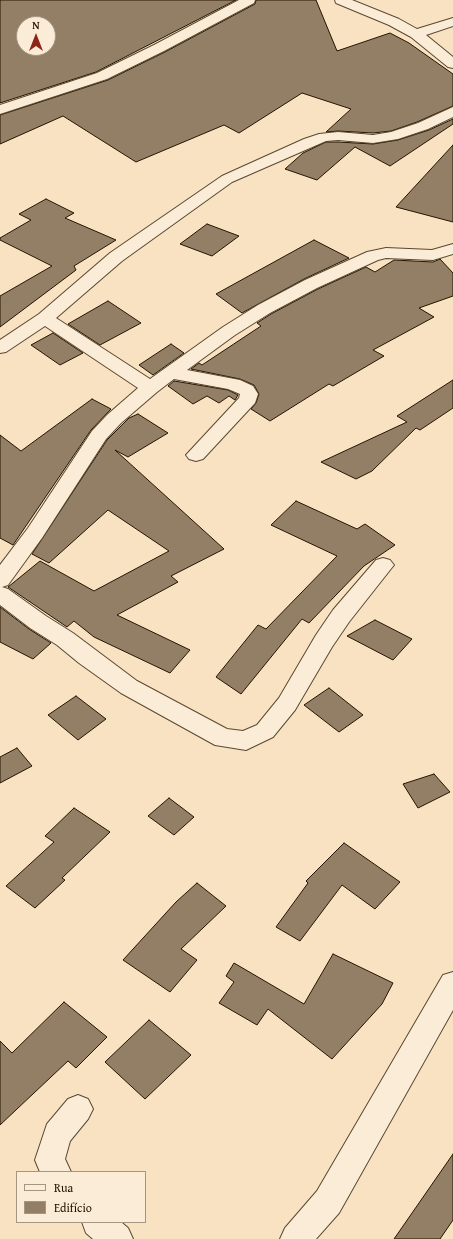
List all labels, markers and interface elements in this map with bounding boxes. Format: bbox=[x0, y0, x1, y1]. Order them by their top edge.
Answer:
north arrow bbox=[16, 16, 56, 56]
text: N bbox=[32, 17, 40, 33]
legend bbox=[16, 1171, 146, 1223]
text: Rua bbox=[54, 1179, 73, 1196]
text: Edifício bbox=[54, 1199, 92, 1216]

